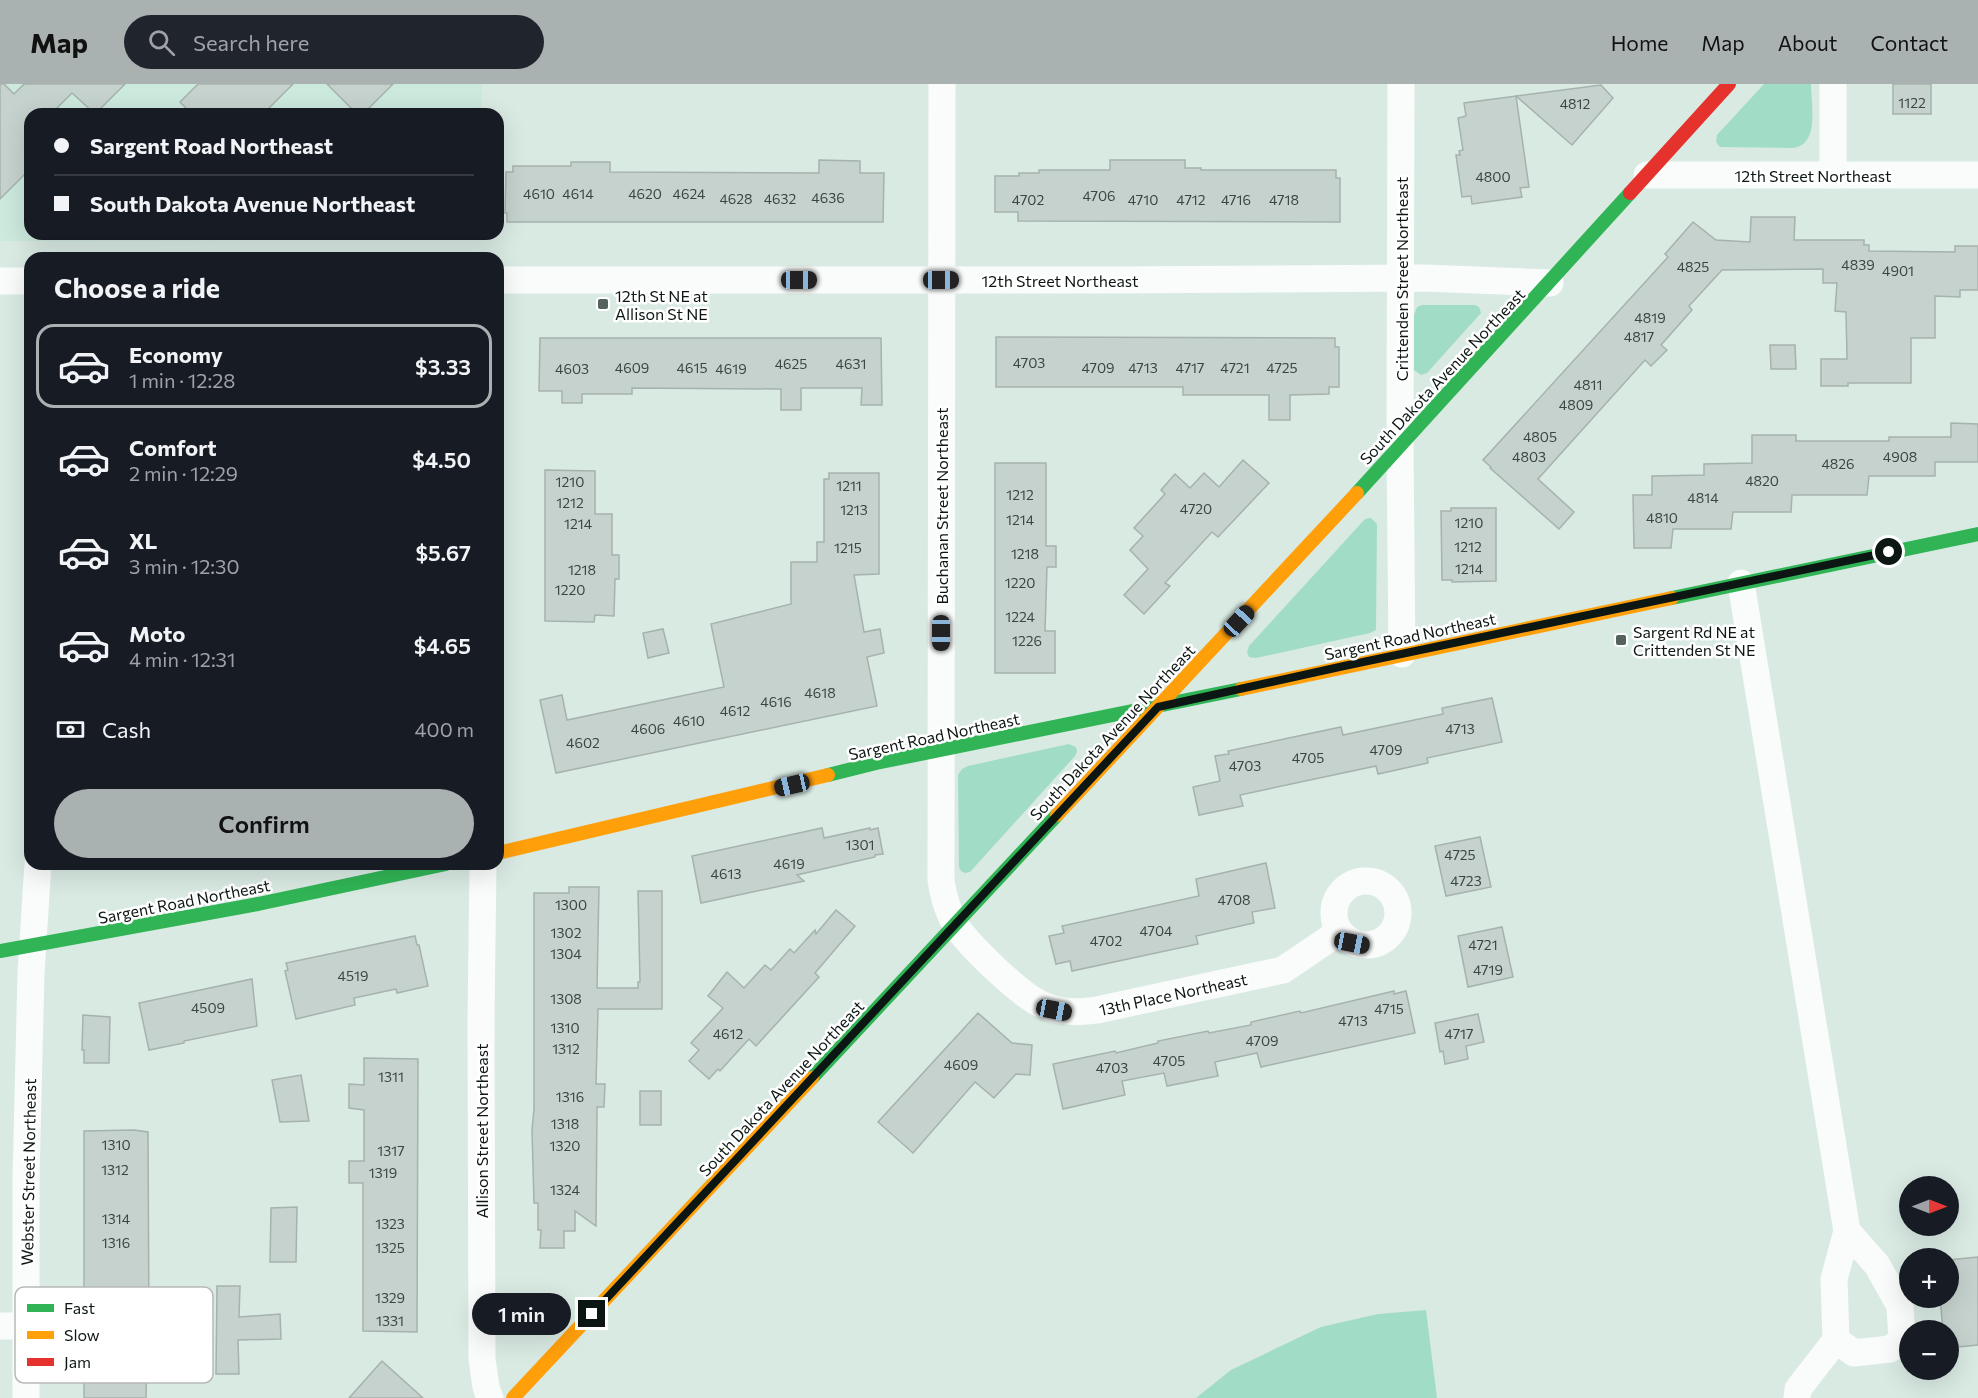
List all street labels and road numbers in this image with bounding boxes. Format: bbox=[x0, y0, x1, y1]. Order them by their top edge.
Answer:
street label: 12th Street Northeast bbox=[1734, 166, 1892, 185]
street label: Crittenden Street Northeast bbox=[1392, 176, 1411, 381]
street label: 12th Street Northeast bbox=[981, 271, 1139, 290]
street label: South Dakota Avenue Northeast bbox=[1355, 284, 1529, 468]
street label: Buchanan Street Northeast bbox=[932, 407, 951, 605]
street label: Sargent Road Northeast bbox=[1323, 608, 1498, 663]
street label: South Dakota Avenue Northeast bbox=[1025, 640, 1199, 824]
street label: Sargent Road Northeast bbox=[847, 708, 1022, 763]
street label: Sargent Road Northeast bbox=[96, 875, 272, 927]
street label: 13th Place Northeast bbox=[1097, 969, 1249, 1019]
street label: South Dakota Avenue Northeast bbox=[694, 996, 868, 1180]
street label: Allison Street Northeast bbox=[472, 1043, 491, 1219]
street label: Webster Street Northeast bbox=[17, 1078, 39, 1266]

